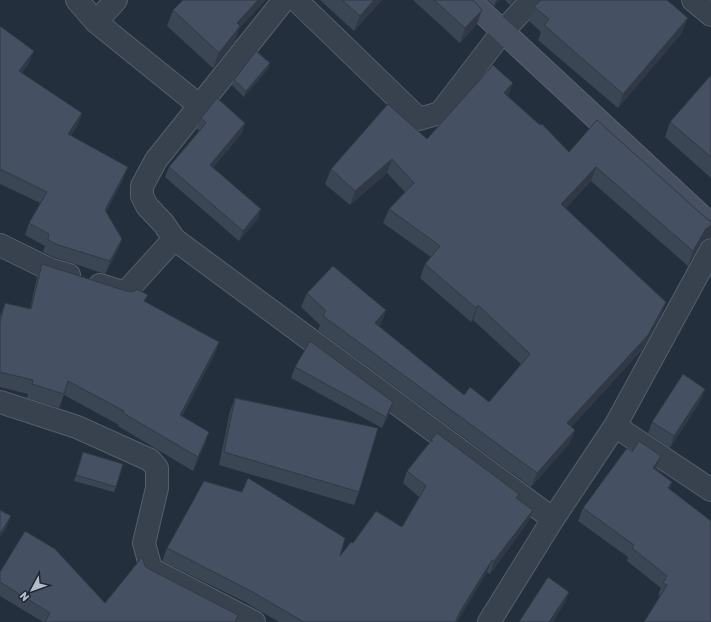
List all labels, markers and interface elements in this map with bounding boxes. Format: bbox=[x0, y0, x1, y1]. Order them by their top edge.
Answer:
north arrow bbox=[12, 570, 52, 610]
text: N bbox=[17, 589, 32, 603]

